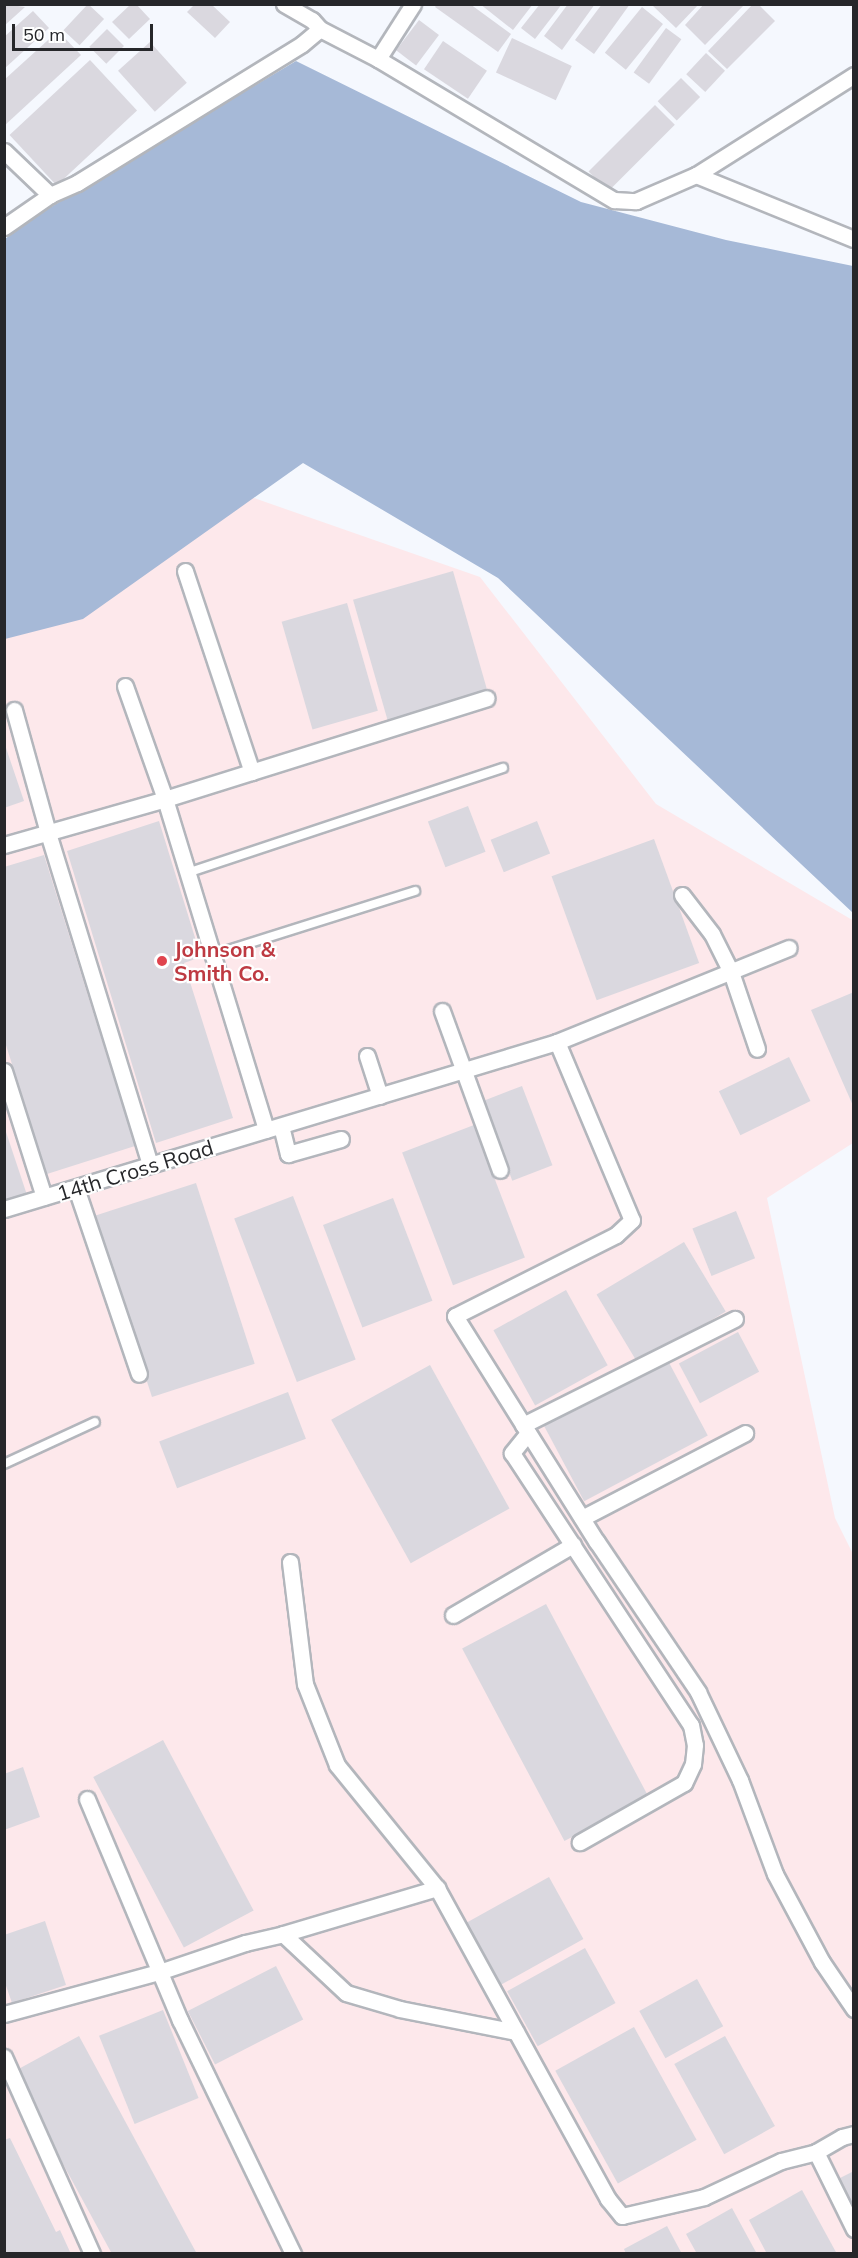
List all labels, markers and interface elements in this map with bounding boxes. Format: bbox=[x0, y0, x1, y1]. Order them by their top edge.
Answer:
scale bar bbox=[15, 12, 156, 50]
text: 50 m bbox=[23, 23, 65, 46]
place label: Johnson & Smith Co. bbox=[174, 936, 275, 986]
marker: Johnson & Smith Co. bbox=[155, 954, 169, 968]
street label: 14th Cross Road bbox=[54, 1134, 216, 1206]

